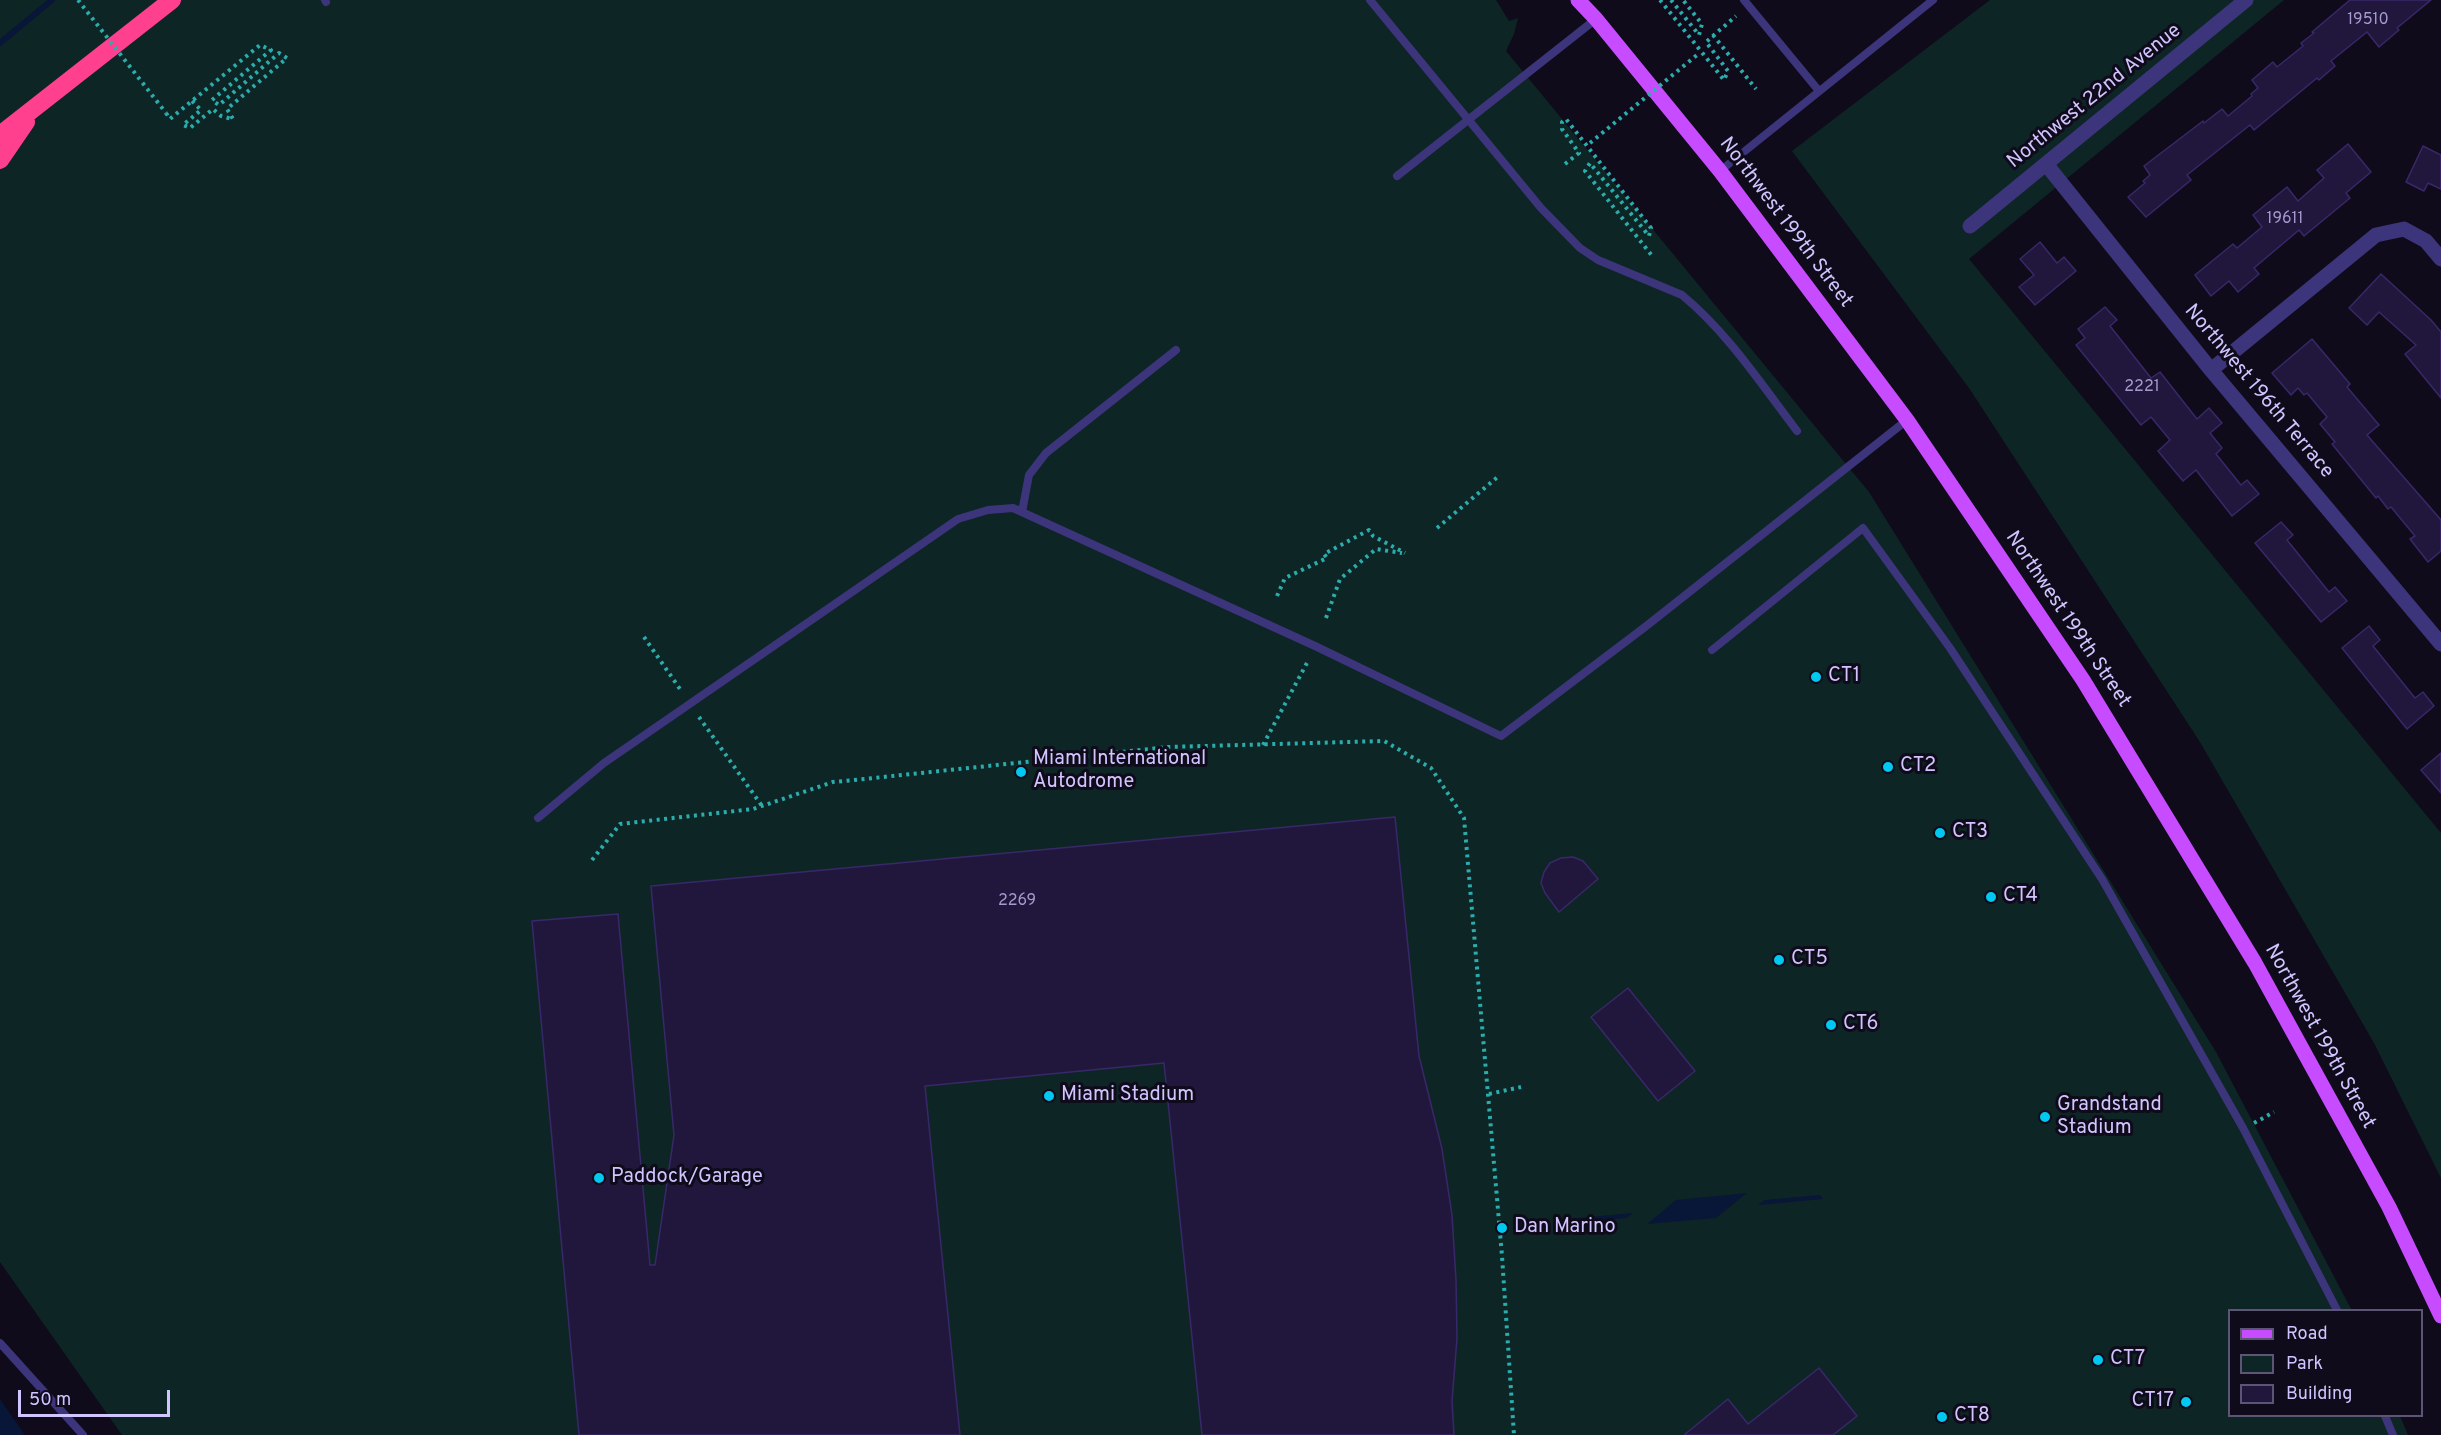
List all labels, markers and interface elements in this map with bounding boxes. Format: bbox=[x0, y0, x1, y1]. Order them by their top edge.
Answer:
house number: 19510 bbox=[2347, 11, 2389, 31]
street label: Northwest 22nd Avenue bbox=[2003, 20, 2187, 174]
street label: Northwest 199th Street bbox=[1713, 133, 1857, 313]
house number: 19611 bbox=[2266, 210, 2304, 230]
street label: Northwest 196th Terrace bbox=[2178, 300, 2338, 484]
house number: 2221 bbox=[2124, 378, 2160, 398]
street label: Northwest 199th Street bbox=[1999, 527, 2135, 713]
place label: CT1 bbox=[1828, 665, 1860, 689]
marker: CT1 bbox=[1809, 670, 1823, 684]
place label: Miami International Autodrome bbox=[1033, 748, 1206, 795]
place label: CT2 bbox=[1900, 755, 1936, 779]
marker: CT2 bbox=[1881, 760, 1895, 774]
marker: Miami International Autodrome bbox=[1014, 765, 1028, 779]
place label: CT3 bbox=[1952, 821, 1988, 845]
marker: CT3 bbox=[1933, 826, 1947, 840]
place label: CT4 bbox=[2003, 885, 2038, 909]
marker: CT4 bbox=[1984, 890, 1998, 904]
house number: 2269 bbox=[998, 892, 1036, 912]
street label: Northwest 199th Street bbox=[2258, 941, 2380, 1133]
place label: CT5 bbox=[1791, 948, 1828, 972]
marker: CT5 bbox=[1772, 953, 1786, 967]
place label: CT6 bbox=[1843, 1013, 1878, 1037]
marker: CT6 bbox=[1824, 1018, 1838, 1032]
place label: Miami Stadium bbox=[1061, 1084, 1194, 1108]
marker: Miami Stadium bbox=[1042, 1089, 1056, 1103]
place label: Grandstand Stadium bbox=[2057, 1094, 2162, 1141]
marker: Grandstand Stadium bbox=[2038, 1110, 2052, 1124]
place label: Paddock/Garage bbox=[611, 1166, 763, 1190]
marker: Paddock/Garage bbox=[592, 1171, 606, 1185]
place label: Dan Marino bbox=[1514, 1216, 1616, 1240]
marker: Dan Marino bbox=[1495, 1221, 1509, 1235]
legend bbox=[2228, 1309, 2423, 1417]
text: Road bbox=[2286, 1323, 2328, 1346]
place label: CT7 bbox=[2110, 1348, 2145, 1372]
marker: CT7 bbox=[2091, 1353, 2105, 1367]
text: Park bbox=[2286, 1353, 2323, 1376]
scale bar bbox=[21, 1378, 172, 1416]
text: Building bbox=[2286, 1383, 2352, 1406]
text: 50 m bbox=[29, 1389, 71, 1412]
place label: CT17 bbox=[2131, 1390, 2174, 1414]
marker: CT17 bbox=[2179, 1395, 2193, 1409]
place label: CT8 bbox=[1954, 1405, 1990, 1429]
marker: CT8 bbox=[1935, 1410, 1949, 1424]

